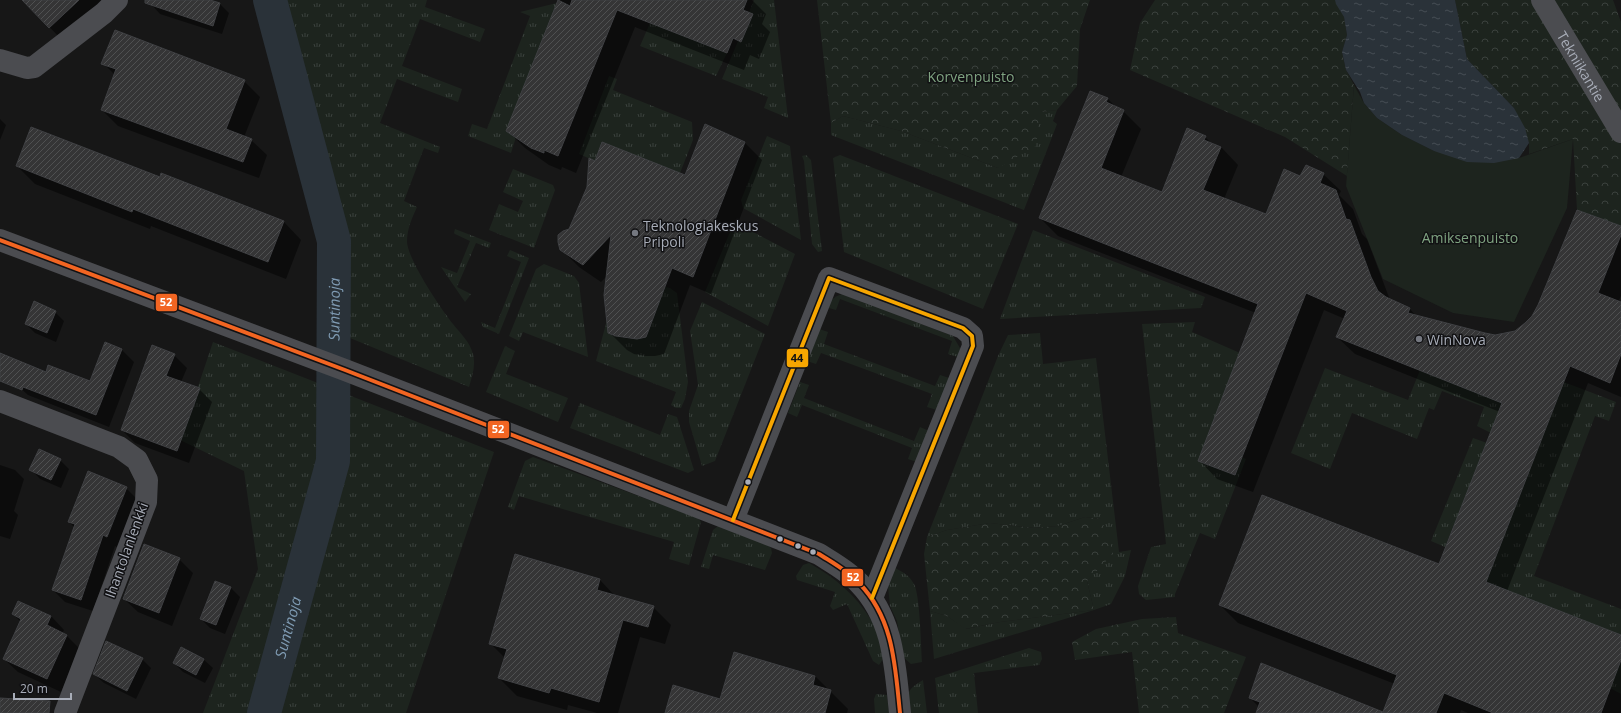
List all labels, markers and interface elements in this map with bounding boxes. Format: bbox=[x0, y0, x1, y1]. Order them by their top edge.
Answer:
street label: Tekniikantie bbox=[1553, 27, 1610, 105]
park label: Korvenpuisto bbox=[928, 67, 1014, 86]
place label: Teknologiakeskus Pripoli bbox=[643, 216, 759, 251]
marker: Teknologiakeskus Pripoli bbox=[630, 228, 640, 238]
park label: Amiksenpuisto bbox=[1422, 228, 1518, 247]
water label: Suntinoja bbox=[324, 277, 344, 341]
line badge: 52 bbox=[155, 293, 178, 312]
text: 52 bbox=[160, 294, 172, 309]
place label: WinNova bbox=[1427, 330, 1486, 349]
marker: WinNova bbox=[1414, 334, 1424, 344]
line badge: 44 bbox=[786, 348, 809, 368]
text: 44 bbox=[791, 350, 804, 365]
line badge: 52 bbox=[487, 420, 510, 439]
text: 52 bbox=[492, 421, 504, 436]
unlabelled marker bbox=[743, 477, 753, 487]
street label: Ihantolanlenkki bbox=[100, 500, 152, 600]
unlabelled marker bbox=[775, 534, 785, 544]
unlabelled marker bbox=[793, 541, 803, 551]
unlabelled marker bbox=[808, 547, 818, 557]
line badge: 52 bbox=[841, 568, 864, 587]
text: 52 bbox=[847, 569, 859, 584]
water label: Suntinoja bbox=[270, 594, 306, 660]
scale bar bbox=[14, 675, 71, 701]
text: 20 m bbox=[20, 680, 48, 697]

